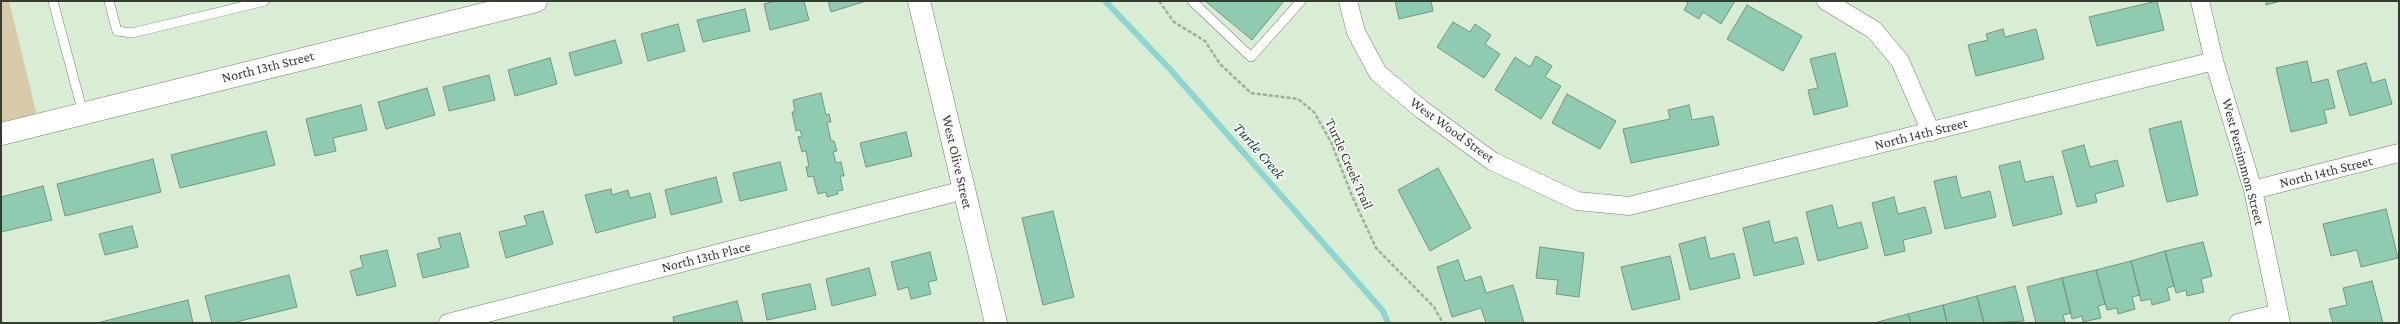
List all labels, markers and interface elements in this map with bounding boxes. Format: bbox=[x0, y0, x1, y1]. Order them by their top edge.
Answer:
street label: North 13th Street bbox=[220, 47, 316, 87]
street label: West Wood Street bbox=[1407, 94, 1497, 166]
street label: West Persimmon Street bbox=[2218, 97, 2268, 227]
street label: West Olive Street bbox=[938, 113, 976, 211]
street label: North 14th Street bbox=[1873, 114, 1969, 154]
street label: Turtle Creek Trail bbox=[1321, 116, 1377, 212]
water label: Turtle Creek bbox=[1230, 119, 1288, 183]
street label: North 14th Street bbox=[2278, 152, 2374, 192]
street label: North 13th Place bbox=[660, 238, 752, 276]

